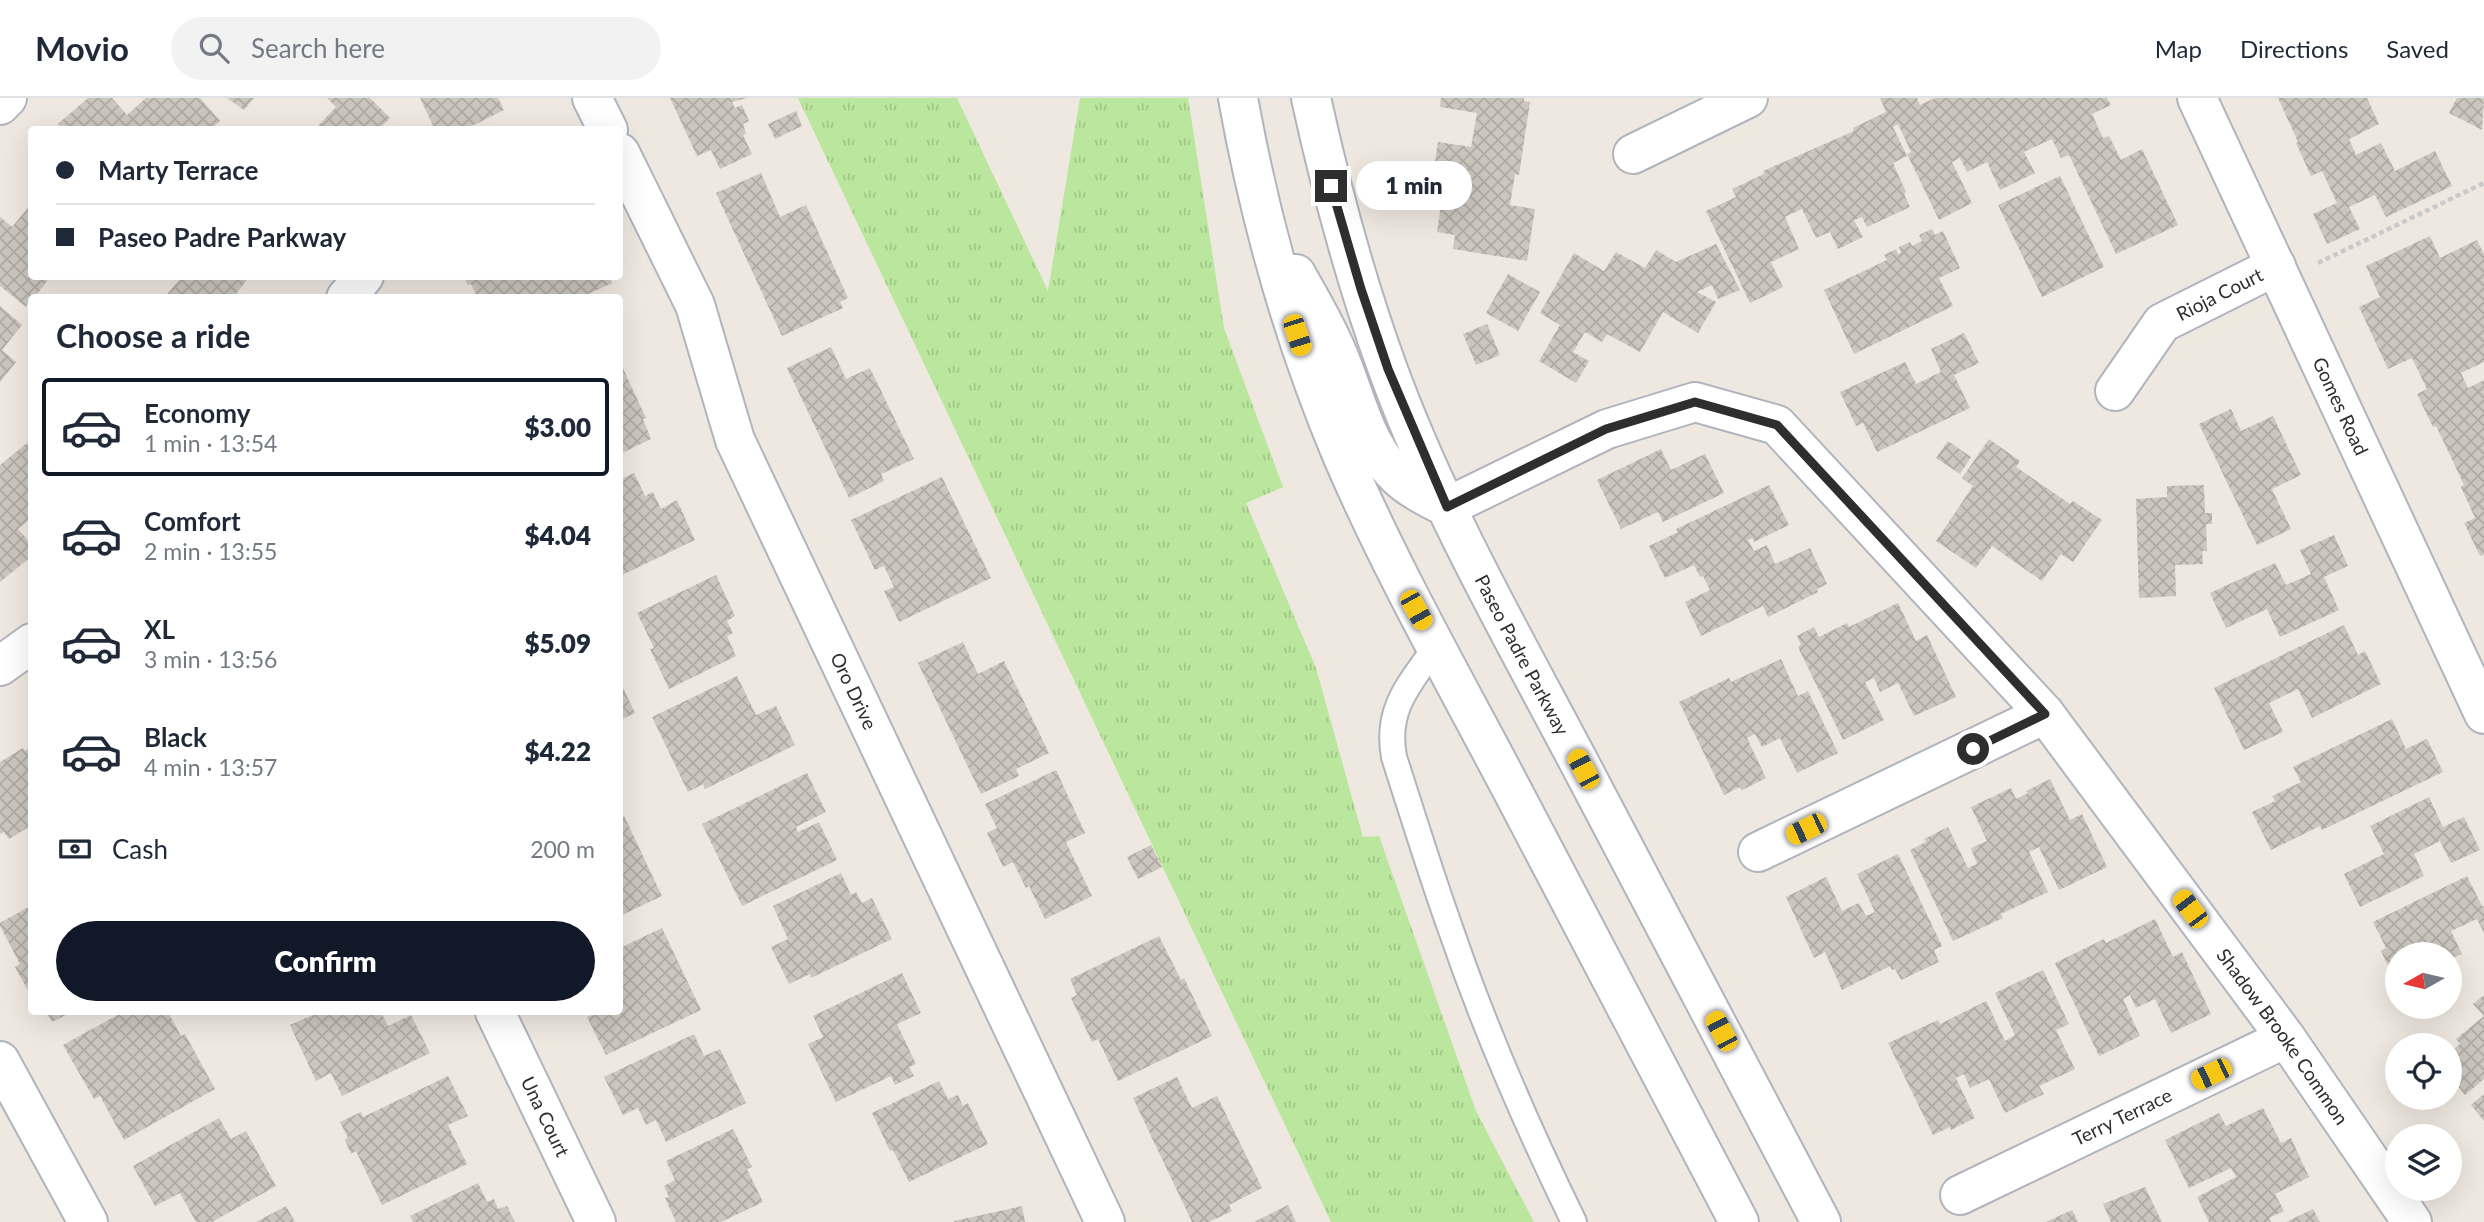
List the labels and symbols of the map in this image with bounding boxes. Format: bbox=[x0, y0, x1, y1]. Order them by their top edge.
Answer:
callout: 1 min bbox=[1356, 162, 1471, 210]
route end bbox=[1315, 170, 1347, 202]
street label: Rioja Court bbox=[2172, 262, 2267, 325]
car bbox=[1281, 312, 1314, 358]
street label: Gomes Road bbox=[2308, 353, 2374, 459]
street label: Paseo Padre Parkway bbox=[1471, 571, 1574, 739]
car bbox=[1397, 587, 1436, 633]
street label: Oro Drive bbox=[826, 649, 882, 733]
route start bbox=[1957, 733, 1989, 765]
car bbox=[1564, 746, 1603, 792]
car bbox=[1783, 810, 1830, 848]
car bbox=[2169, 886, 2212, 932]
north arrow bbox=[2385, 942, 2462, 1018]
street label: Shadow Brooke Common bbox=[2212, 944, 2354, 1129]
car bbox=[1702, 1008, 1741, 1054]
car bbox=[2188, 1055, 2235, 1093]
street label: Una Court bbox=[517, 1072, 575, 1160]
street label: Terry Terrace bbox=[2069, 1083, 2175, 1150]

